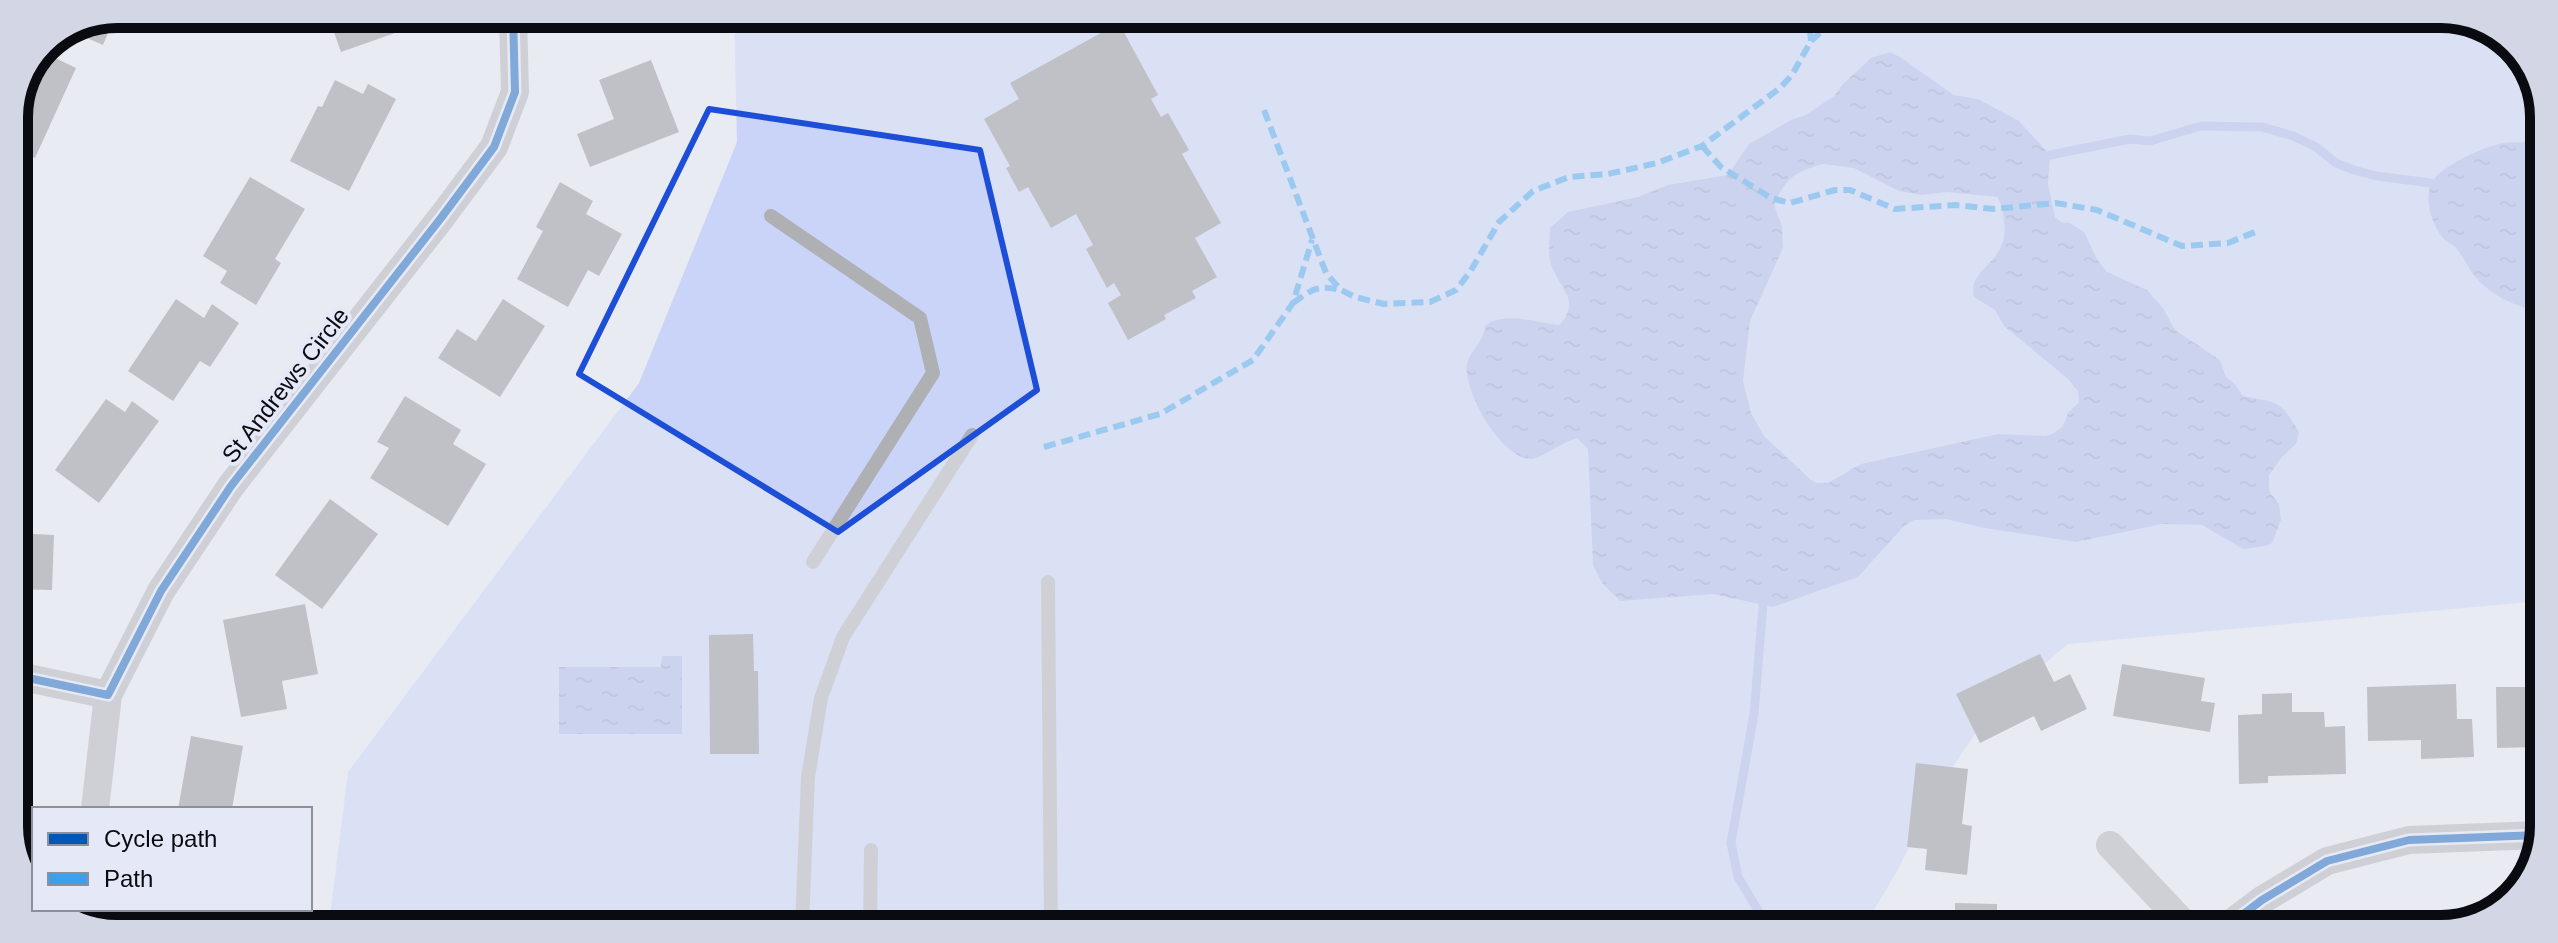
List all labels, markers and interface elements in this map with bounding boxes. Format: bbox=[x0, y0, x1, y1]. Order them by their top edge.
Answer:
street label: St Andrews Circle bbox=[216, 302, 354, 468]
legend bbox=[32, 807, 312, 911]
text: Cycle path bbox=[104, 825, 217, 852]
text: Path bbox=[104, 865, 153, 892]

